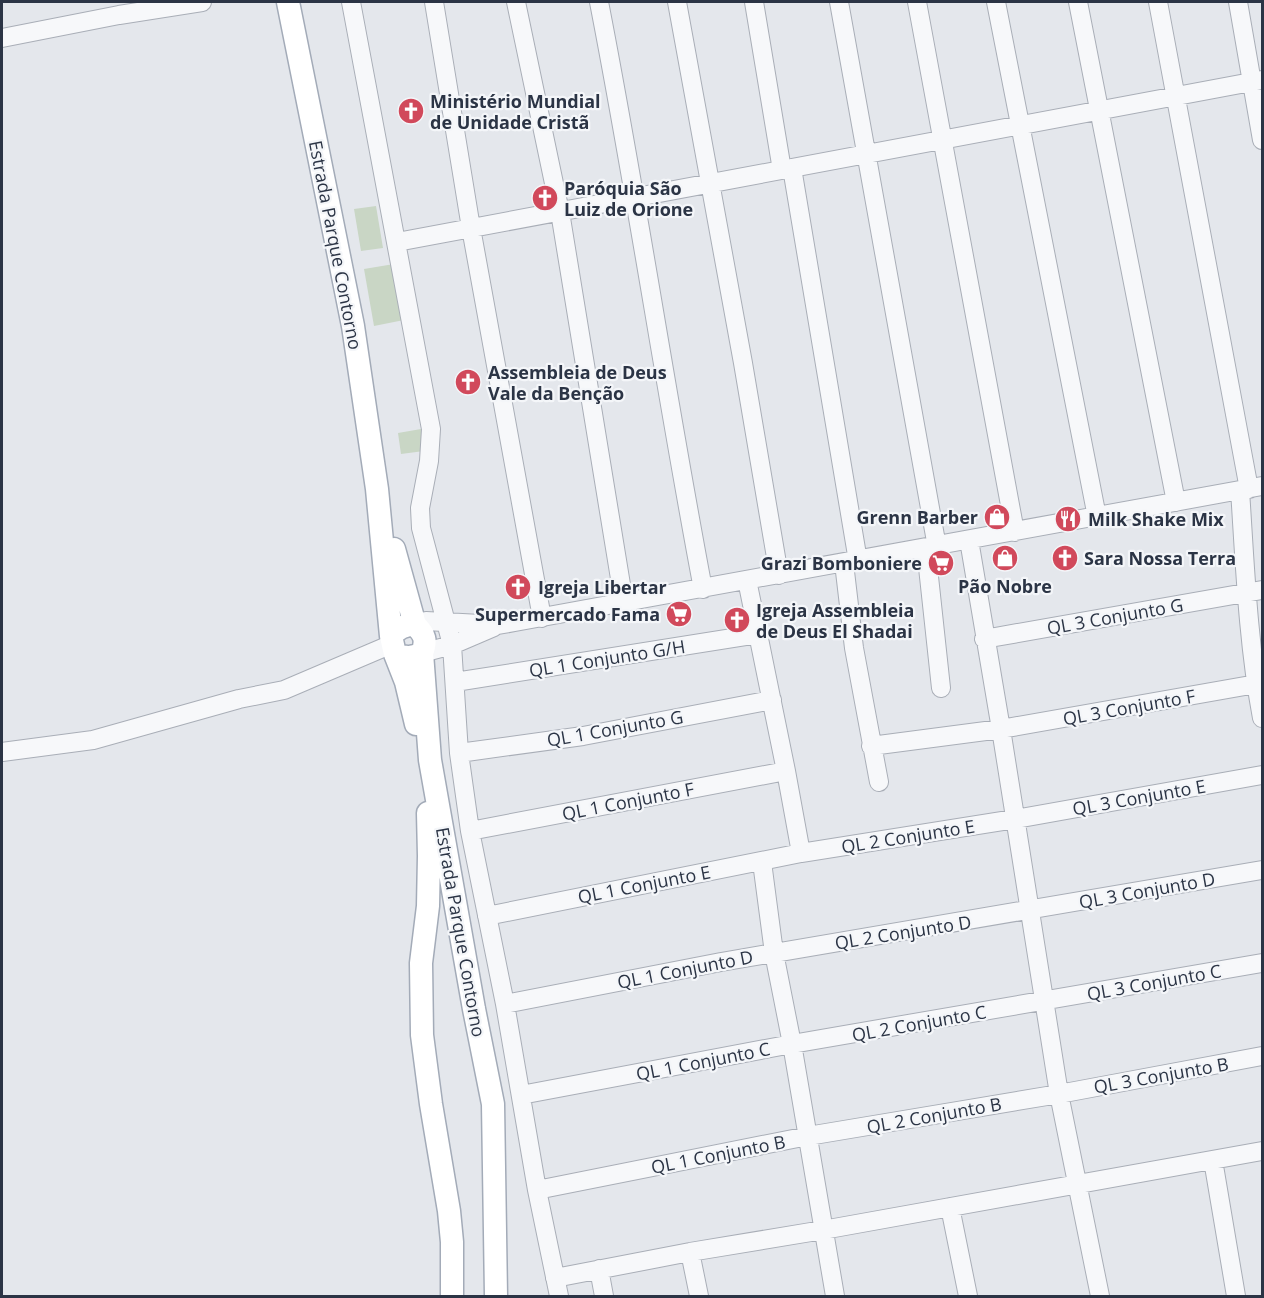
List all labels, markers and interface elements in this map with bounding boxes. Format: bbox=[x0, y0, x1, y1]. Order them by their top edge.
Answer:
place label: Ministério Mundial de Unidade Cristã bbox=[430, 89, 601, 134]
church icon: Ministério Mundial de Unidade Cristã bbox=[396, 96, 426, 126]
street label: Estrada Parque Contorno bbox=[304, 138, 368, 352]
place label: Paróquia São Luiz de Orione bbox=[564, 176, 693, 221]
church icon: Paróquia São Luiz de Orione bbox=[530, 183, 560, 213]
place label: Assembleia de Deus Vale da Benção bbox=[488, 360, 667, 405]
church icon: Assembleia de Deus Vale da Benção bbox=[453, 367, 483, 397]
shop icon: Grenn Barber bbox=[982, 502, 1012, 532]
restaurant icon: Milk Shake Mix bbox=[1053, 504, 1083, 534]
place label: Grenn Barber bbox=[856, 505, 978, 529]
place label: Milk Shake Mix bbox=[1088, 507, 1224, 531]
shop icon: Pão Nobre bbox=[990, 543, 1020, 573]
church icon: Sara Nossa Terra bbox=[1050, 543, 1080, 573]
place label: Sara Nossa Terra bbox=[1084, 546, 1236, 570]
supermarket icon: Grazi Bomboniere bbox=[926, 548, 956, 578]
place label: Grazi Bomboniere bbox=[761, 551, 922, 575]
church icon: Igreja Libertar bbox=[503, 572, 533, 602]
place label: Pão Nobre bbox=[958, 574, 1052, 598]
place label: Igreja Libertar bbox=[538, 575, 667, 599]
street label: QL 3 Conjunto G bbox=[1045, 592, 1185, 640]
place label: Igreja Assembleia de Deus El Shadai bbox=[756, 598, 914, 643]
supermarket icon: Supermercado Fama bbox=[664, 599, 694, 629]
place label: Supermercado Fama bbox=[475, 602, 660, 626]
church icon: Igreja Assembleia de Deus El Shadai bbox=[722, 605, 752, 635]
street label: QL 1 Conjunto G/H bbox=[527, 634, 687, 682]
street label: QL 3 Conjunto F bbox=[1061, 684, 1197, 730]
street label: QL 1 Conjunto G bbox=[545, 704, 685, 752]
street label: QL 3 Conjunto E bbox=[1071, 773, 1207, 821]
street label: QL 1 Conjunto F bbox=[560, 776, 696, 826]
street label: QL 2 Conjunto E bbox=[840, 814, 976, 858]
street label: Estrada Parque Contorno bbox=[431, 825, 491, 1039]
street label: QL 1 Conjunto E bbox=[576, 859, 712, 909]
street label: QL 3 Conjunto D bbox=[1077, 866, 1217, 914]
street label: QL 2 Conjunto D bbox=[833, 909, 973, 955]
street label: QL 1 Conjunto D bbox=[615, 944, 755, 994]
street label: QL 3 Conjunto C bbox=[1085, 958, 1223, 1006]
street label: QL 2 Conjunto C bbox=[850, 999, 988, 1047]
street label: QL 1 Conjunto C bbox=[634, 1036, 772, 1086]
street label: QL 3 Conjunto B bbox=[1092, 1051, 1230, 1099]
street label: QL 2 Conjunto B bbox=[865, 1091, 1003, 1139]
street label: QL 1 Conjunto B bbox=[649, 1129, 787, 1179]

